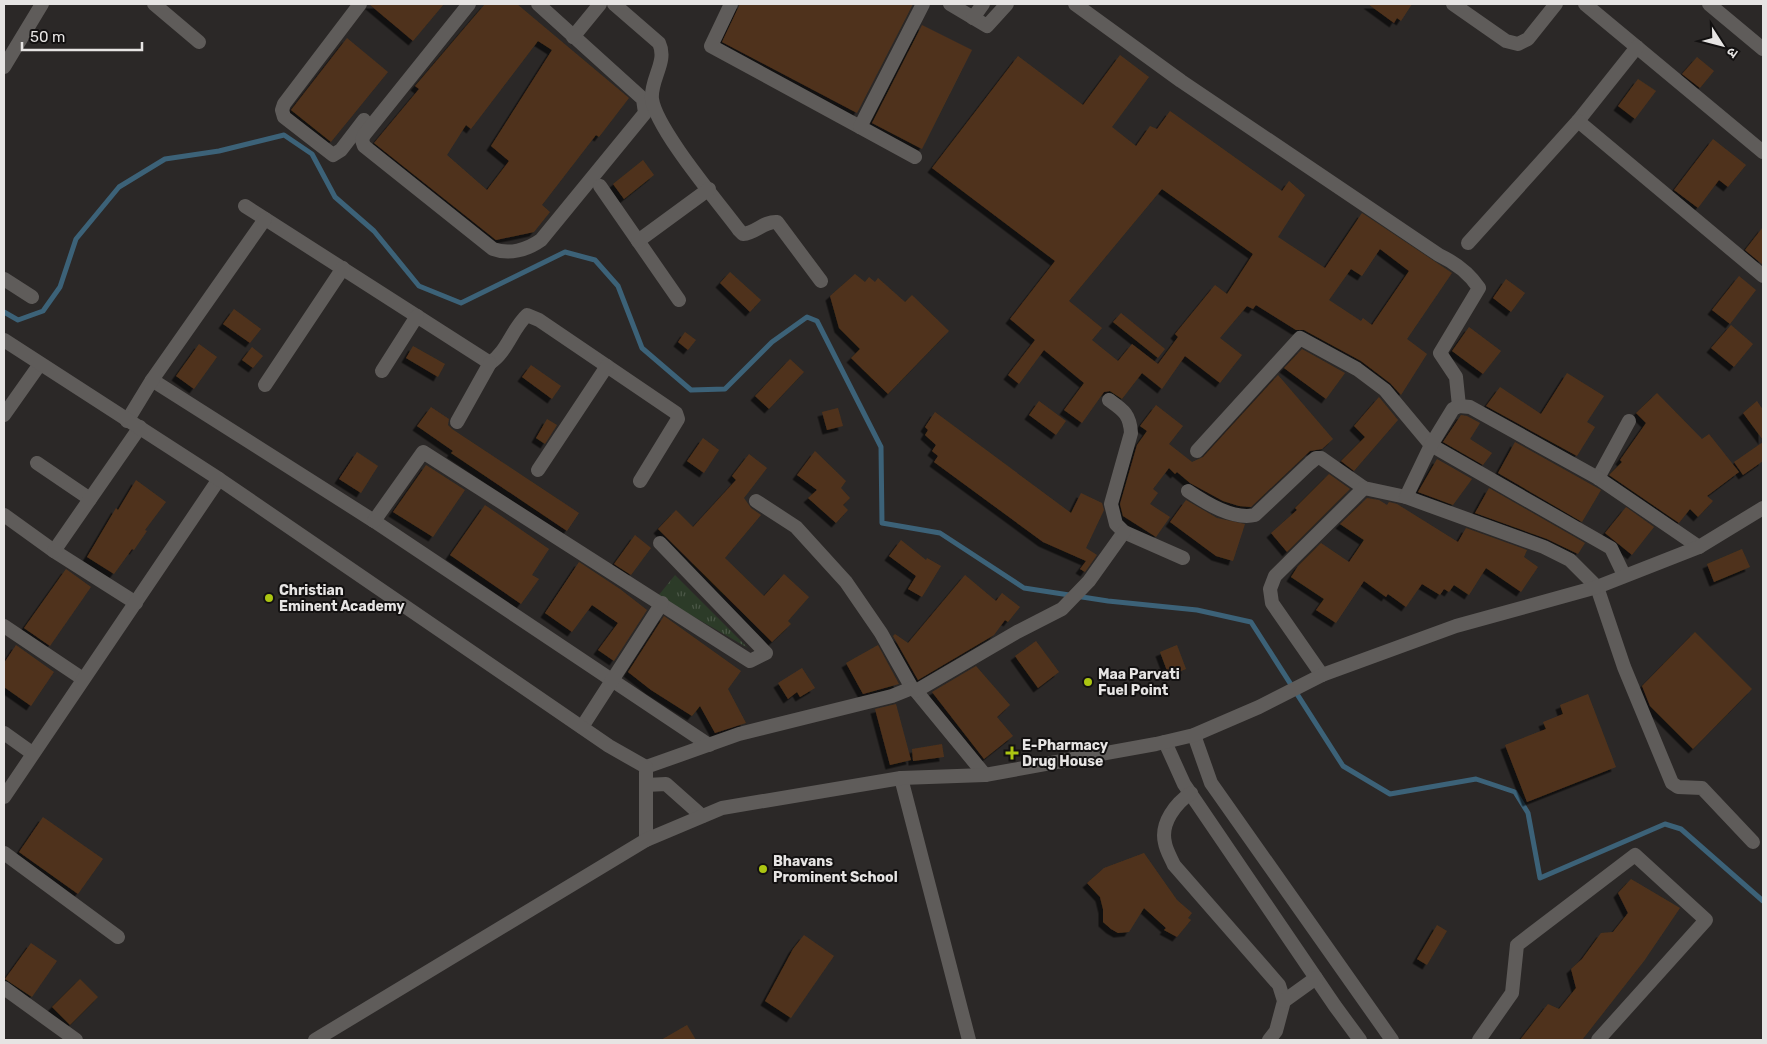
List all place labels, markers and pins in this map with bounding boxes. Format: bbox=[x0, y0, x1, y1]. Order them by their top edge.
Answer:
place label: Christian Eminent Academy bbox=[279, 582, 405, 615]
marker: Christian Eminent Academy bbox=[263, 592, 275, 604]
place label: Maa Parvati Fuel Point bbox=[1098, 666, 1180, 699]
marker: Maa Parvati Fuel Point bbox=[1082, 676, 1094, 688]
place label: E-Pharmacy Drug House bbox=[1022, 737, 1109, 770]
marker: E-Pharmacy Drug House bbox=[1006, 747, 1018, 759]
place label: Bhavans Prominent School bbox=[773, 853, 898, 886]
marker: Bhavans Prominent School bbox=[757, 863, 769, 875]

